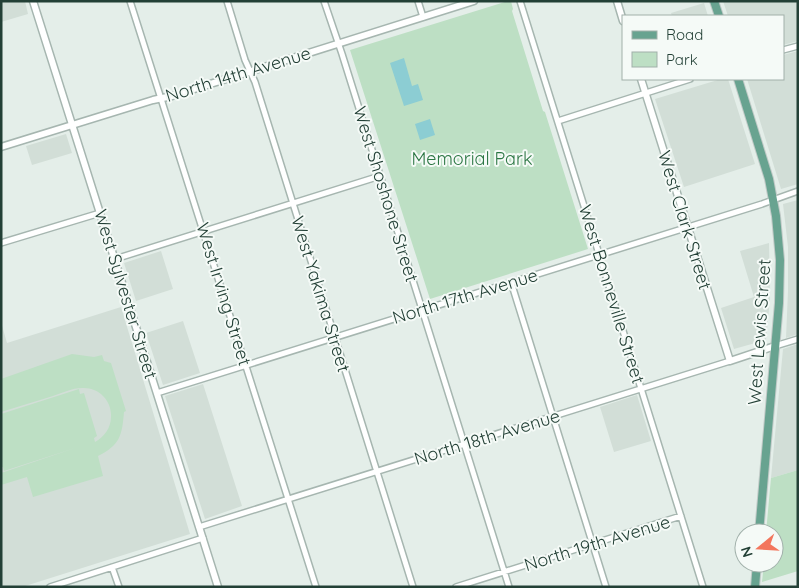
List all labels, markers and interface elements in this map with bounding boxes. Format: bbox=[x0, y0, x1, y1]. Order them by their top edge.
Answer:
legend bbox=[622, 15, 784, 80]
text: Road bbox=[666, 25, 703, 44]
street label: North 14th Avenue bbox=[163, 41, 313, 107]
text: Park bbox=[666, 50, 698, 69]
street label: West Shoshone Street bbox=[348, 104, 424, 284]
park label: Memorial Park bbox=[411, 147, 533, 170]
street label: West Clark Street bbox=[653, 148, 717, 292]
street label: West Bonneville Street bbox=[574, 202, 650, 386]
street label: West Sylvester Street bbox=[89, 206, 163, 382]
street label: West Yakima Street bbox=[286, 213, 356, 375]
street label: West Irving Street bbox=[191, 220, 257, 368]
street label: West Lewis Street bbox=[742, 258, 776, 406]
street label: North 17th Avenue bbox=[390, 263, 540, 329]
street label: North 18th Avenue bbox=[411, 404, 563, 470]
street label: North 19th Avenue bbox=[521, 510, 673, 576]
north arrow bbox=[734, 523, 784, 573]
text: N bbox=[736, 544, 757, 560]

